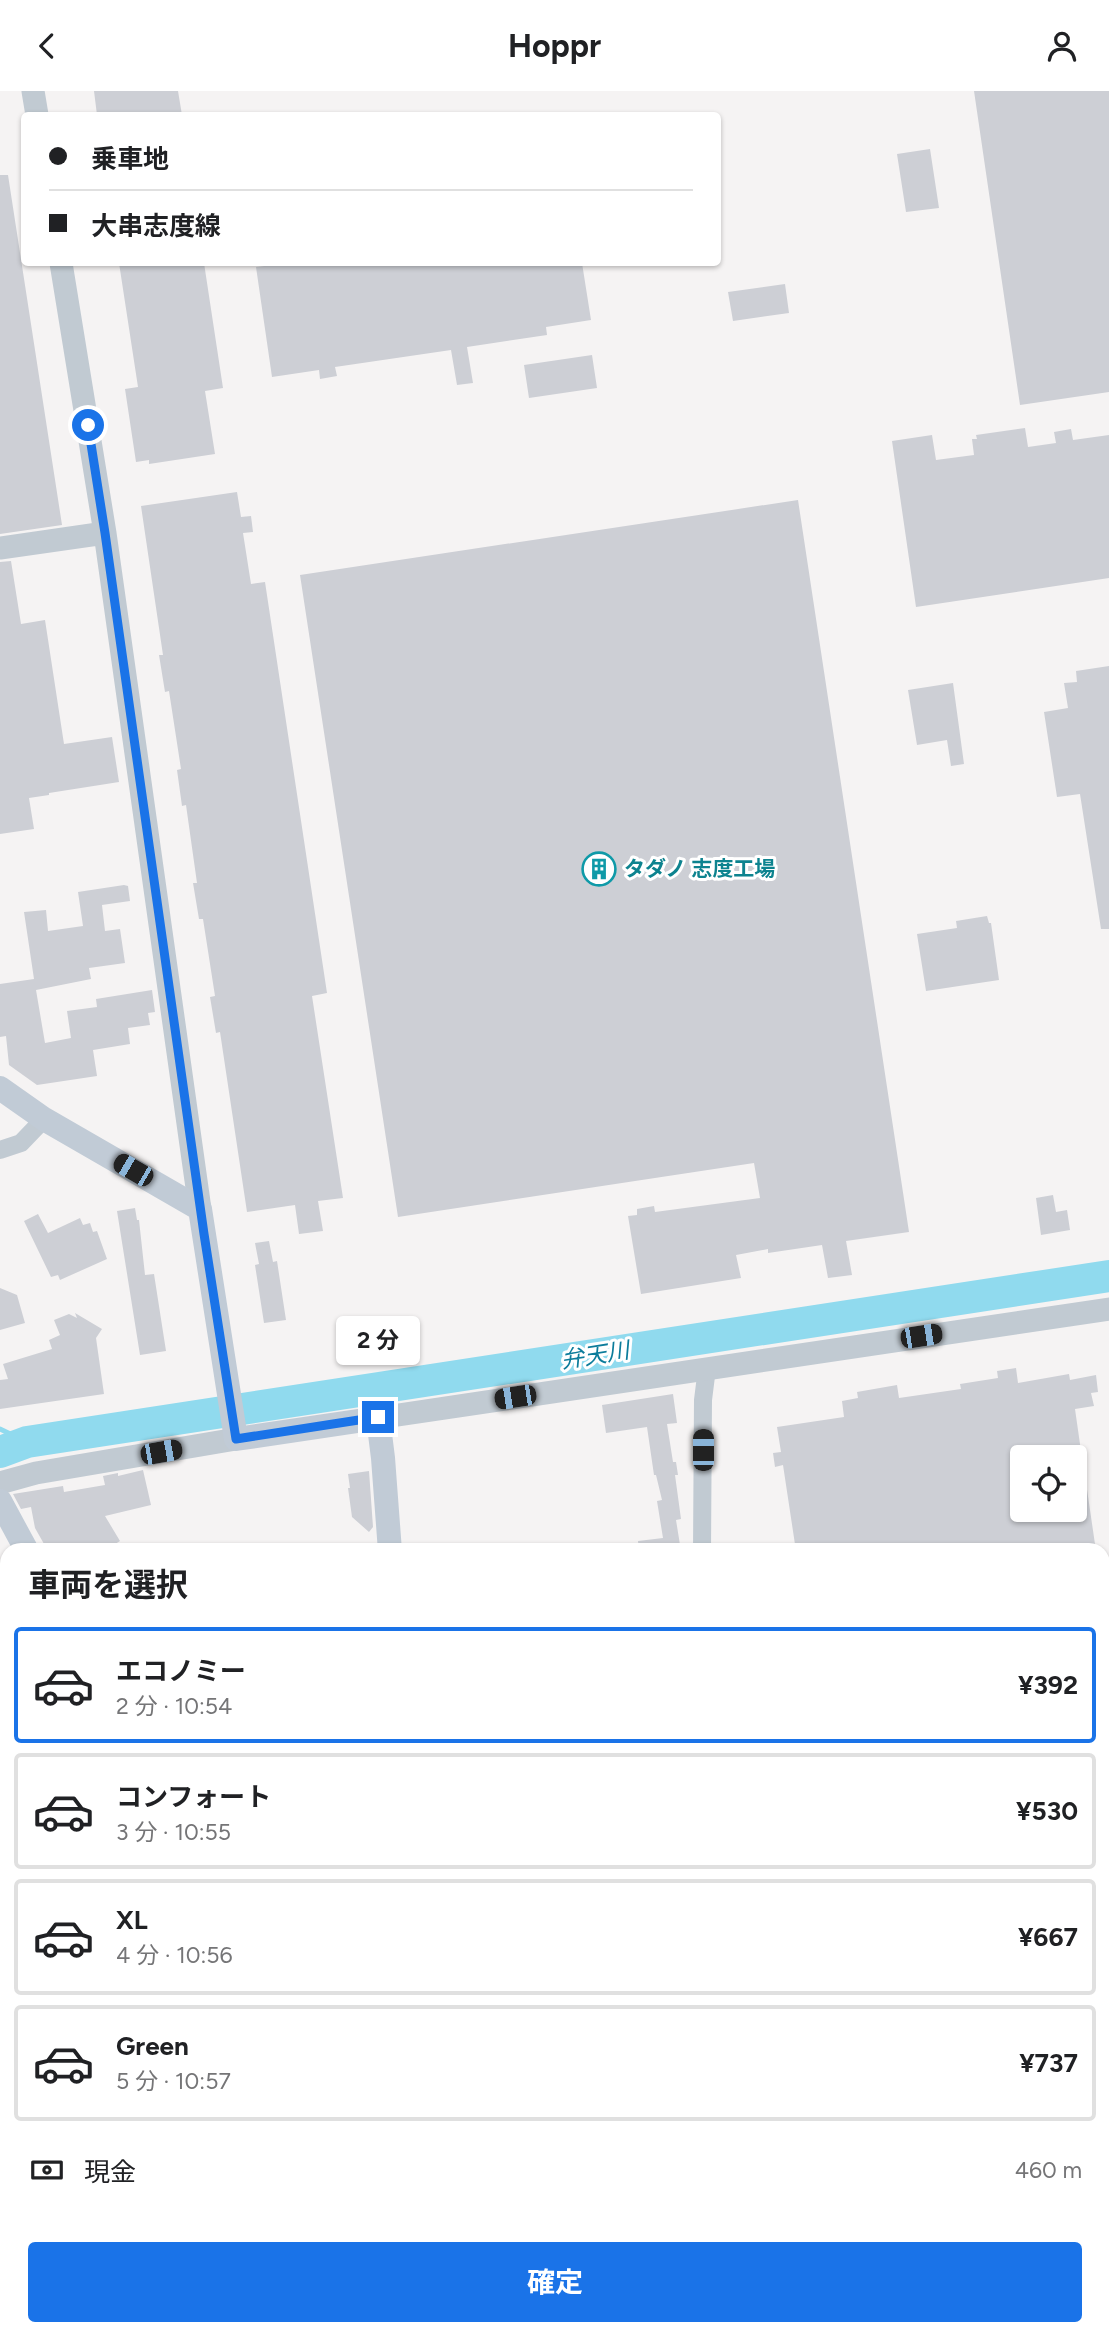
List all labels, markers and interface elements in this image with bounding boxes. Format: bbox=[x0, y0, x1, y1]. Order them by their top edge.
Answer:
icon: back bbox=[28, 27, 66, 65]
text: Hoppr bbox=[508, 27, 601, 65]
icon: person bbox=[1043, 27, 1081, 65]
text: 乗車地 bbox=[91, 143, 169, 175]
text: 大串志度線 bbox=[91, 210, 221, 242]
route start bbox=[72, 409, 104, 441]
building icon: タダノ 志度工場 bbox=[580, 850, 618, 888]
place label: タダノ 志度工場 bbox=[624, 856, 775, 881]
car bbox=[110, 1150, 157, 1190]
callout: 2 分 bbox=[336, 1315, 420, 1365]
car bbox=[899, 1322, 944, 1350]
text: 2 分 bbox=[357, 1326, 399, 1354]
water label: 弁天川 bbox=[559, 1335, 634, 1374]
car bbox=[493, 1383, 538, 1411]
route end bbox=[362, 1401, 394, 1433]
car bbox=[693, 1429, 714, 1471]
car bbox=[139, 1438, 184, 1466]
map controls bbox=[1010, 1445, 1087, 1522]
button: locate bbox=[1010, 1445, 1087, 1522]
text: 車両を選択 bbox=[28, 1566, 188, 1604]
icon: car bbox=[32, 1654, 95, 1717]
text: エコノミー bbox=[116, 1655, 246, 1687]
text: ¥392 bbox=[1018, 1669, 1078, 1701]
text: 2 分 · 10:54 bbox=[116, 1692, 232, 1720]
icon: car bbox=[32, 1780, 95, 1843]
text: コンフォート bbox=[116, 1781, 271, 1813]
text: ¥530 bbox=[1016, 1795, 1078, 1827]
text: 3 分 · 10:55 bbox=[116, 1818, 231, 1846]
text: XL bbox=[116, 1904, 148, 1936]
icon: car bbox=[32, 1906, 95, 1969]
text: ¥667 bbox=[1018, 1921, 1078, 1953]
text: 4 分 · 10:56 bbox=[116, 1941, 232, 1969]
text: Green bbox=[116, 2030, 189, 2062]
icon: car bbox=[32, 2032, 95, 2095]
text: ¥737 bbox=[1019, 2047, 1078, 2079]
text: 5 分 · 10:57 bbox=[116, 2067, 231, 2095]
icon: cash bbox=[28, 2151, 66, 2189]
text: 現金 bbox=[84, 2156, 136, 2188]
text: 460 m bbox=[1015, 2156, 1082, 2184]
button: 確定 bbox=[28, 2242, 1082, 2322]

